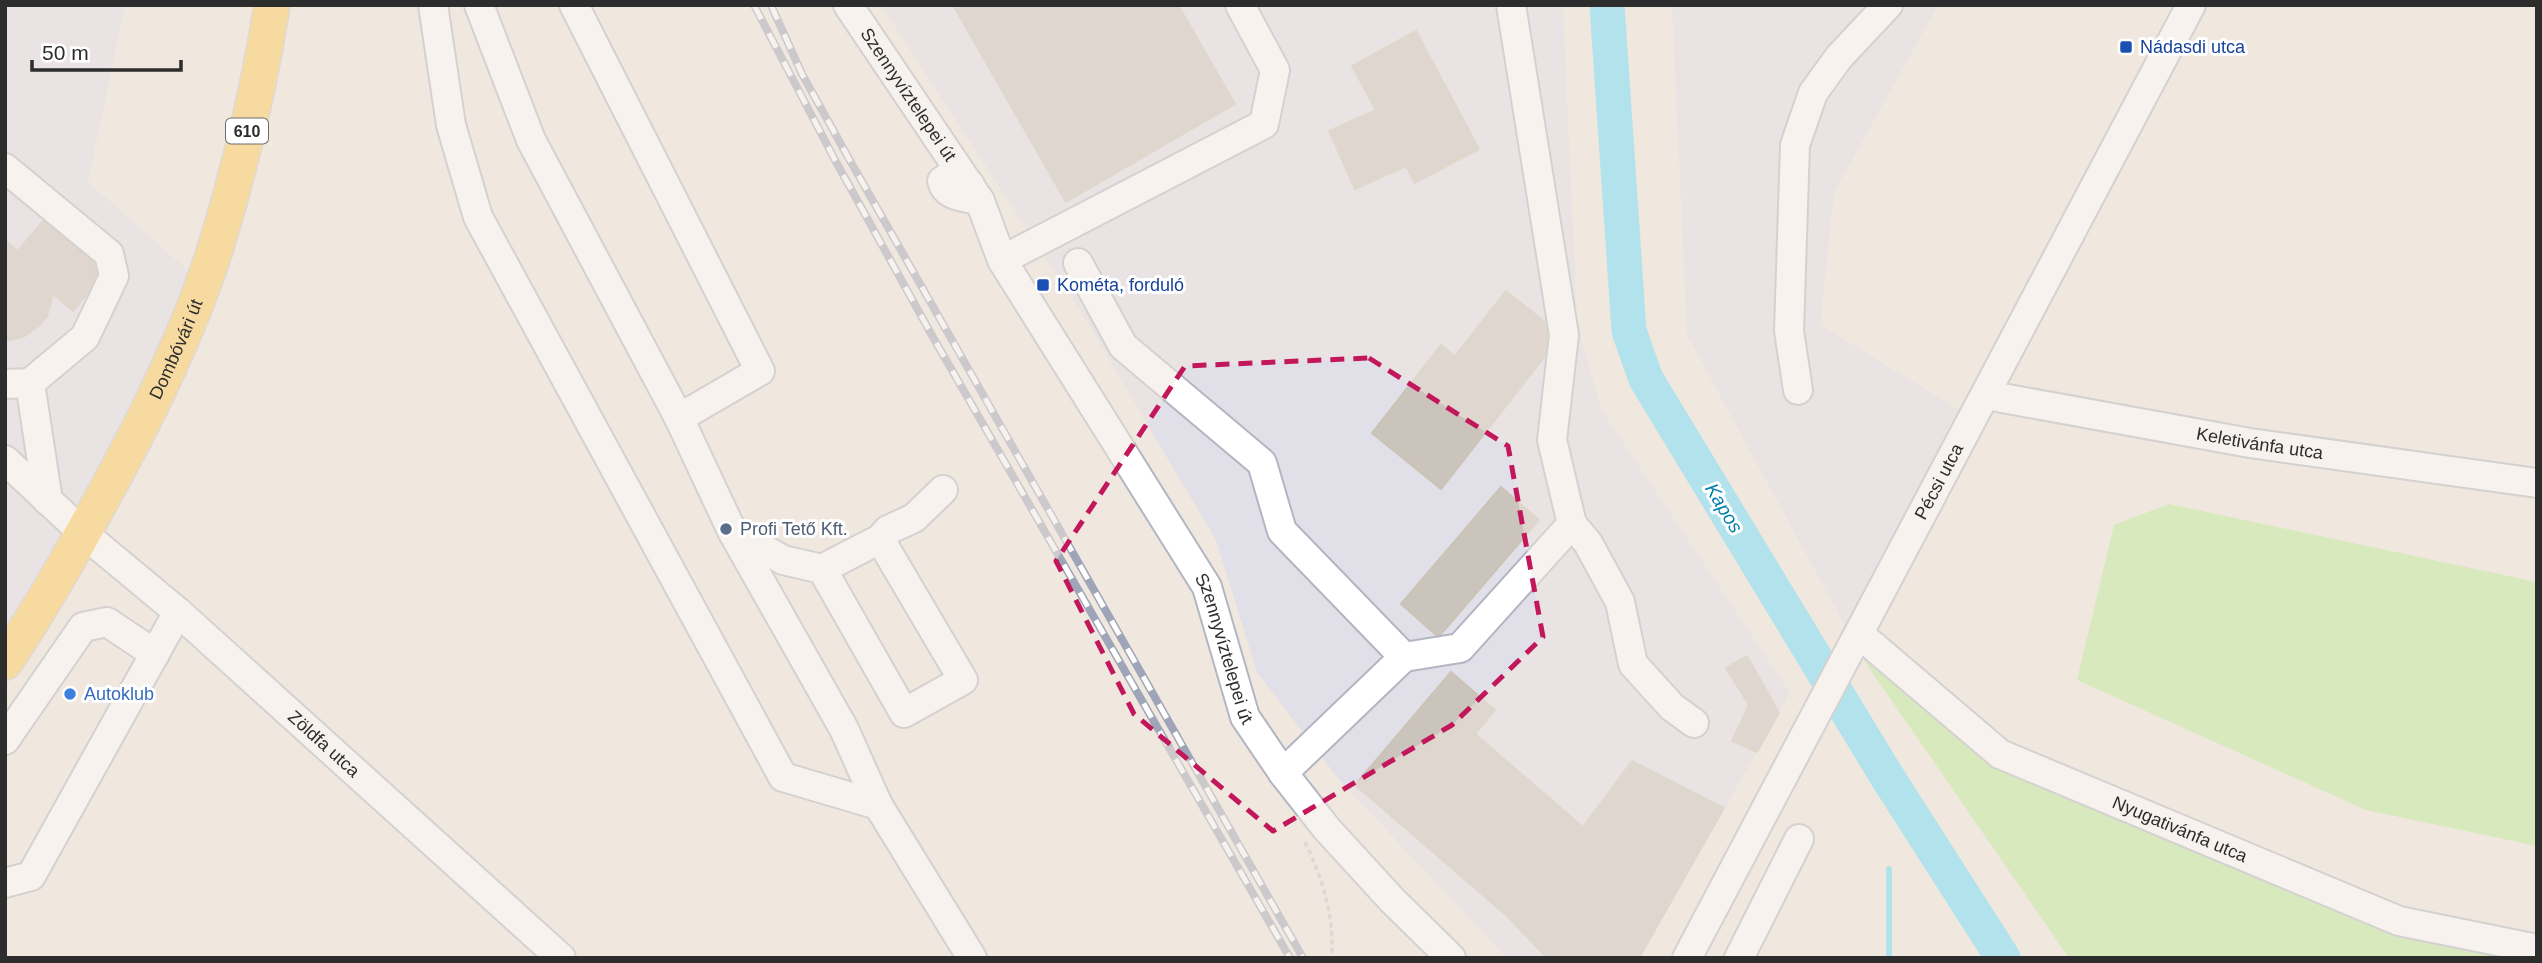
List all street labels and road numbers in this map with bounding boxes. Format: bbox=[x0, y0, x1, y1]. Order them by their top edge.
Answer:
street label: Szennyvíztelepei út bbox=[856, 24, 960, 165]
road number: 610 bbox=[226, 119, 268, 144]
street label: Dombóvári út bbox=[145, 296, 207, 402]
street label: Keletivánfa utca bbox=[2195, 423, 2325, 463]
street label: Pécsi utca bbox=[1911, 439, 1968, 523]
street label: Szennyvíztelepei út bbox=[1191, 570, 1257, 728]
street label: Zöldfa utca bbox=[284, 707, 364, 782]
street label: Nyugativánfa utca bbox=[2109, 792, 2251, 867]

